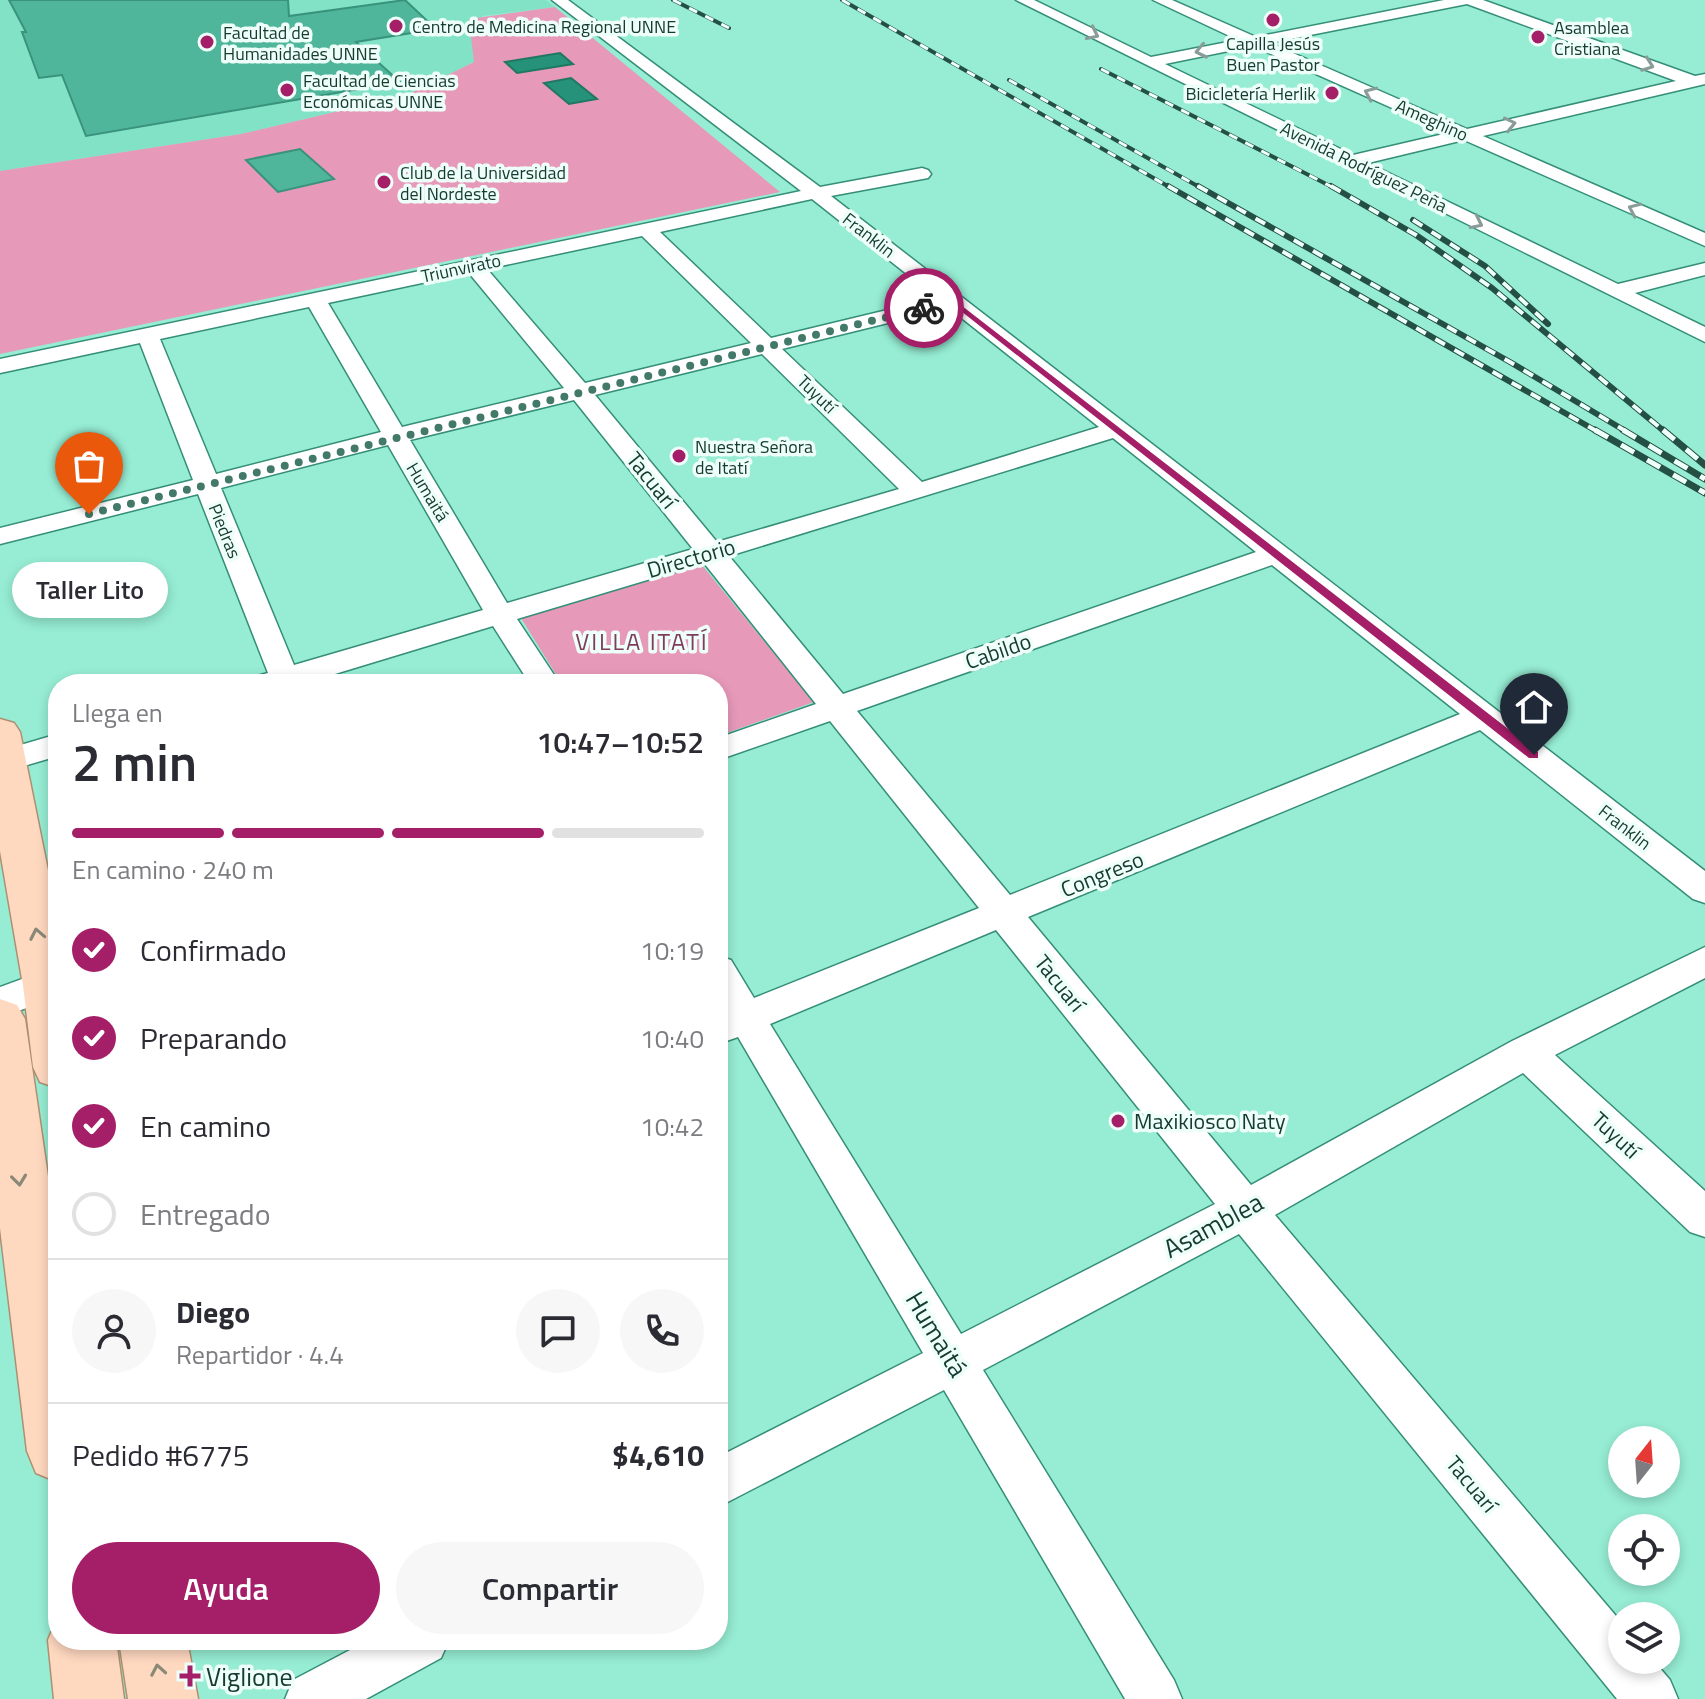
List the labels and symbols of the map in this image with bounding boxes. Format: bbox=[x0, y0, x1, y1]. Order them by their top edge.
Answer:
marker: Capilla Jesús Buen Pastor bbox=[1264, 11, 1282, 29]
place label: Centro de Medicina Regional UNNE bbox=[412, 13, 676, 40]
place label: Asamblea Cristiana bbox=[1554, 14, 1629, 62]
marker: Centro de Medicina Regional UNNE bbox=[387, 17, 405, 35]
place label: Facultad de Humanidades UNNE bbox=[223, 19, 378, 67]
one-way arrow bbox=[1085, 24, 1100, 40]
marker: Asamblea Cristiana bbox=[1529, 28, 1547, 46]
place label: Capilla Jesús Buen Pastor bbox=[1226, 30, 1320, 78]
marker: Facultad de Humanidades UNNE bbox=[198, 33, 216, 51]
one-way arrow bbox=[1195, 42, 1209, 59]
one-way arrow bbox=[1641, 55, 1655, 71]
place label: Facultad de Ciencias Económicas UNNE bbox=[303, 67, 456, 115]
place label: Bicicletería Herlik bbox=[1185, 80, 1316, 107]
marker: Facultad de Ciencias Económicas UNNE bbox=[278, 81, 296, 99]
marker: Bicicletería Herlik bbox=[1323, 84, 1341, 102]
one-way arrow bbox=[1364, 86, 1378, 102]
street label: Ameghino bbox=[1391, 92, 1473, 148]
street label: Avenida Rodríguez Peña bbox=[1276, 115, 1452, 219]
one-way arrow bbox=[1502, 116, 1516, 133]
place label: Club de la Universidad del Nordeste bbox=[400, 159, 566, 207]
marker: Club de la Universidad del Nordeste bbox=[375, 173, 393, 191]
one-way arrow bbox=[1627, 203, 1642, 219]
street label: Franklin bbox=[837, 206, 901, 264]
one-way arrow bbox=[1469, 213, 1484, 229]
street label: Triunvirato bbox=[419, 246, 503, 290]
courier bbox=[884, 268, 964, 348]
street label: Tuyutí bbox=[791, 368, 844, 421]
pin bbox=[55, 432, 123, 514]
place label: Nuestra Señora de Itatí bbox=[695, 433, 813, 481]
street label: Tacuarí bbox=[618, 444, 687, 518]
marker: Nuestra Señora de Itatí bbox=[670, 447, 688, 465]
street label: Humaitá bbox=[400, 457, 456, 527]
street label: Piedras bbox=[202, 500, 248, 562]
street label: Directorio bbox=[643, 529, 739, 587]
callout: Taller Lito bbox=[11, 562, 167, 618]
district label: VILLA ITATÍ bbox=[575, 623, 709, 659]
street label: Cabildo bbox=[960, 624, 1036, 678]
pin bbox=[1500, 673, 1568, 755]
street label: Franklin bbox=[1593, 798, 1657, 856]
street label: Congreso bbox=[1055, 842, 1149, 906]
one-way arrow bbox=[29, 928, 46, 942]
street label: Tacuarí bbox=[1026, 947, 1095, 1021]
street label: Tuyutí bbox=[1584, 1103, 1650, 1168]
place label: Maxikiosco Naty bbox=[1134, 1104, 1286, 1138]
marker: Maxikiosco Naty bbox=[1109, 1112, 1127, 1130]
one-way arrow bbox=[10, 1173, 27, 1186]
street label: Asamblea bbox=[1156, 1182, 1270, 1268]
street label: Humaitá bbox=[896, 1284, 978, 1384]
north arrow bbox=[1608, 1426, 1680, 1498]
street label: Tacuarí bbox=[1438, 1448, 1507, 1522]
place label: Viglione bbox=[206, 1657, 293, 1696]
one-way arrow bbox=[150, 1663, 167, 1677]
marker: Viglione bbox=[181, 1667, 199, 1685]

